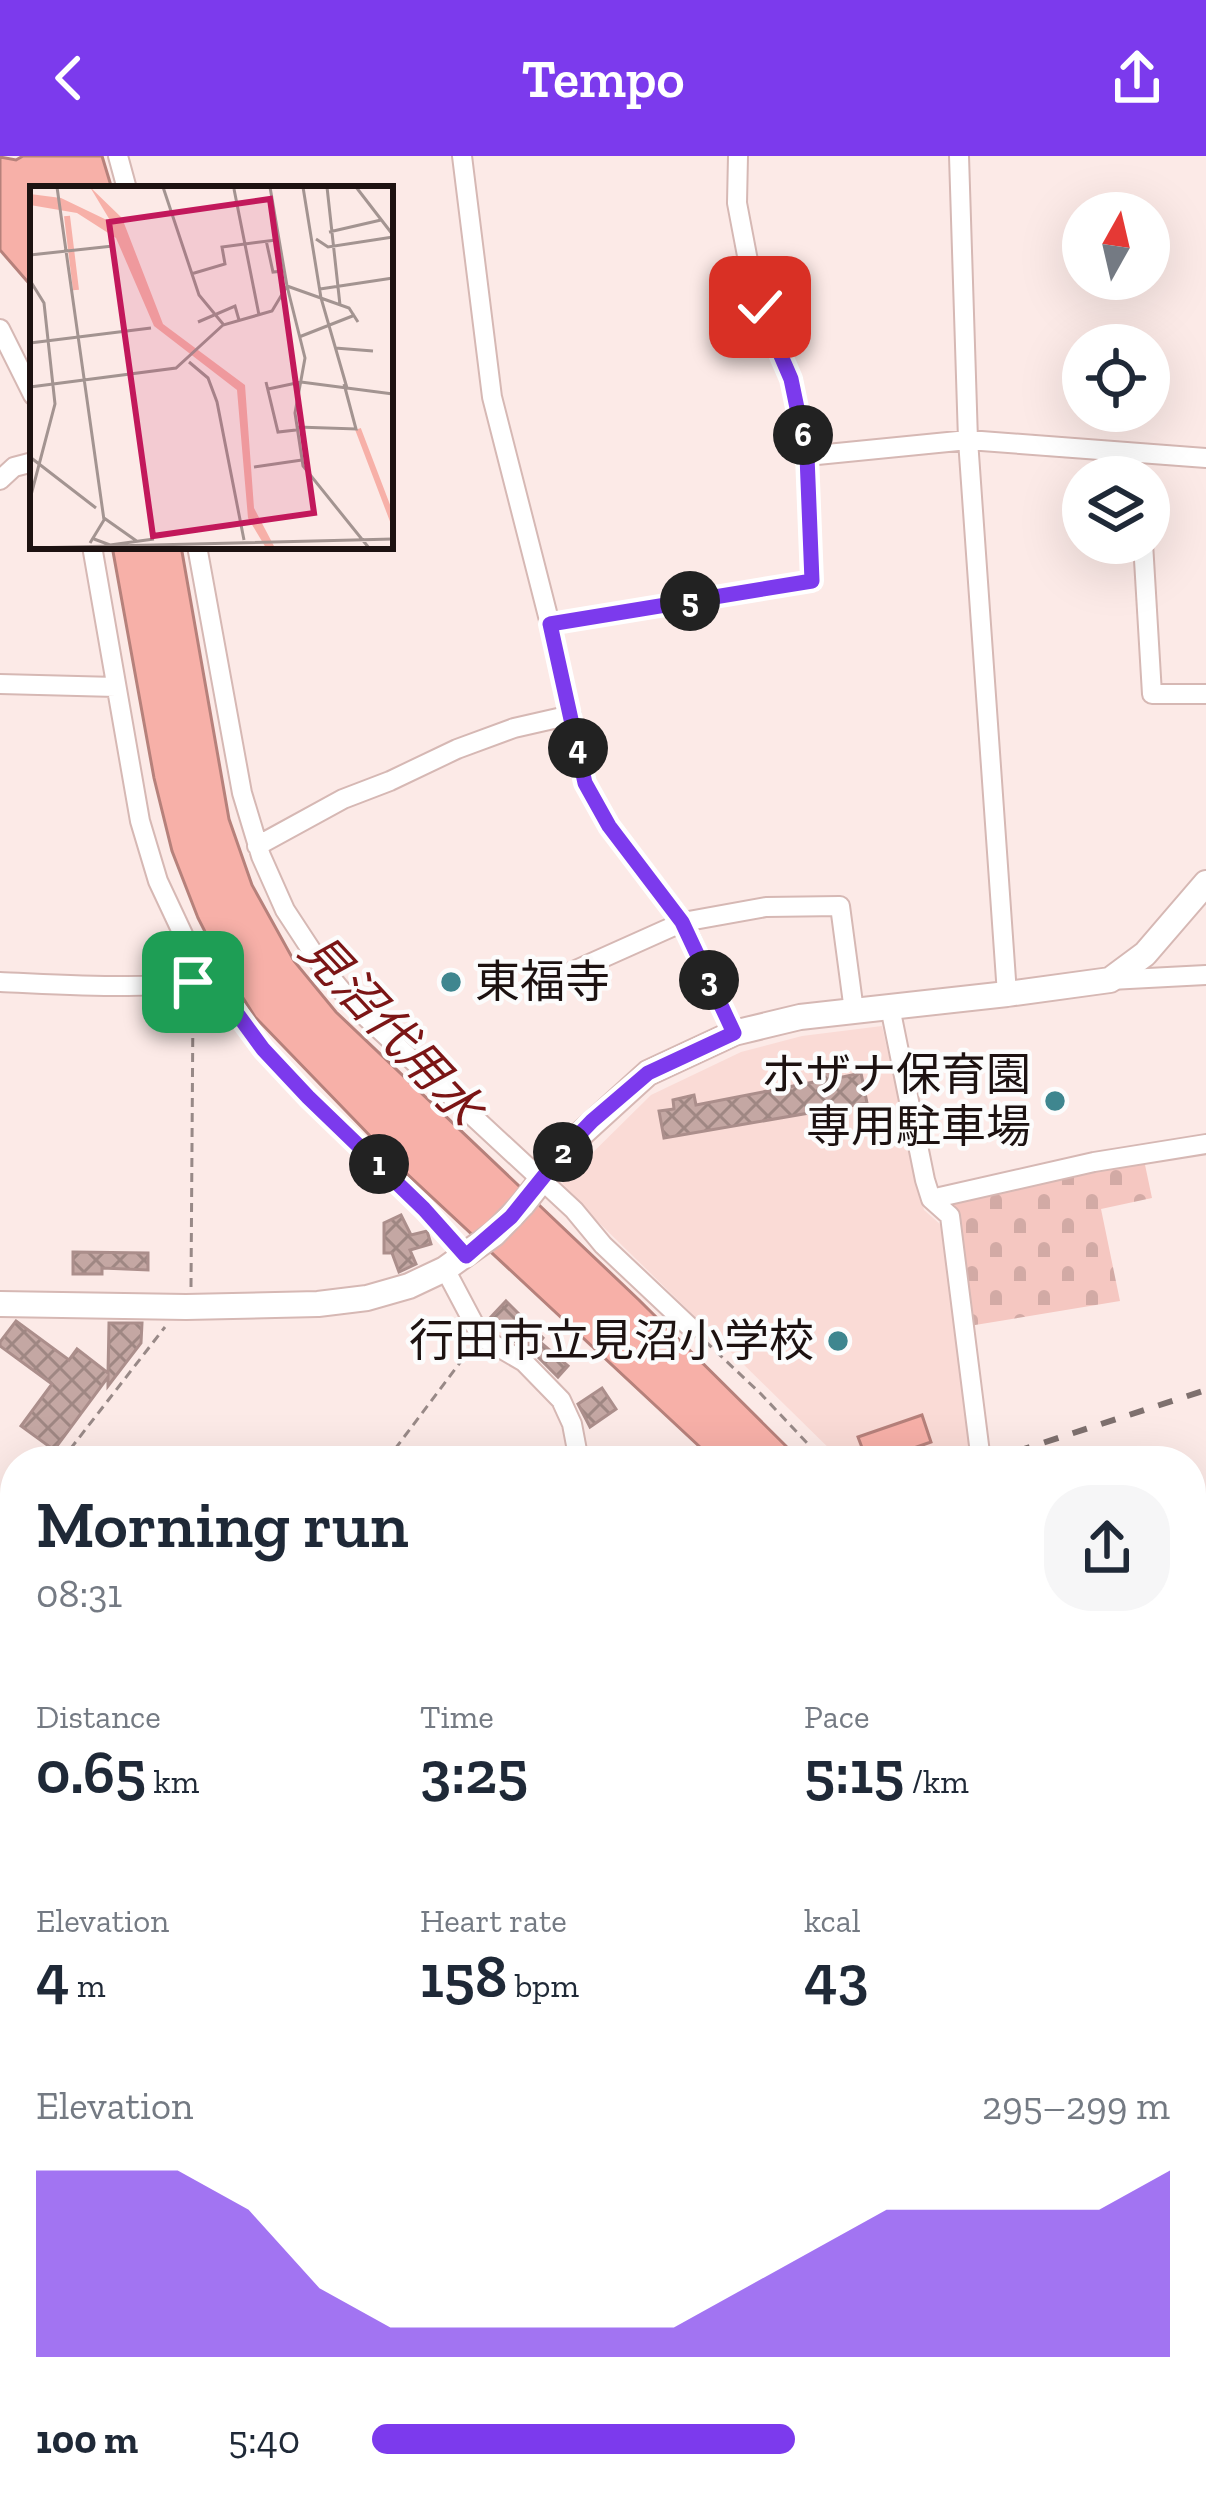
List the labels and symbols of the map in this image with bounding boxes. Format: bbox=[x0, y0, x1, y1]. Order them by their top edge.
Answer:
inset map bbox=[30, 186, 393, 549]
north arrow bbox=[1062, 192, 1170, 300]
pin bbox=[709, 256, 811, 358]
pin: 6 bbox=[773, 405, 833, 465]
pin: 5 bbox=[660, 571, 720, 631]
pin: 4 bbox=[548, 718, 608, 778]
water label: 見沼代用水 bbox=[288, 922, 497, 1140]
pin bbox=[142, 931, 244, 1033]
pin: 3 bbox=[679, 950, 739, 1010]
place label: 東福寺 bbox=[475, 955, 610, 1009]
marker: 東福寺 bbox=[438, 969, 464, 995]
place label: ホザナ保育園 専用駐車場 bbox=[761, 1048, 1031, 1154]
marker: ホザナ保育園 専用駐車場 bbox=[1042, 1088, 1068, 1114]
pin: 2 bbox=[533, 1122, 593, 1182]
pin: 1 bbox=[349, 1134, 409, 1194]
place label: 行田市立見沼小学校 bbox=[409, 1314, 814, 1368]
marker: 行田市立見沼小学校 bbox=[825, 1328, 851, 1354]

